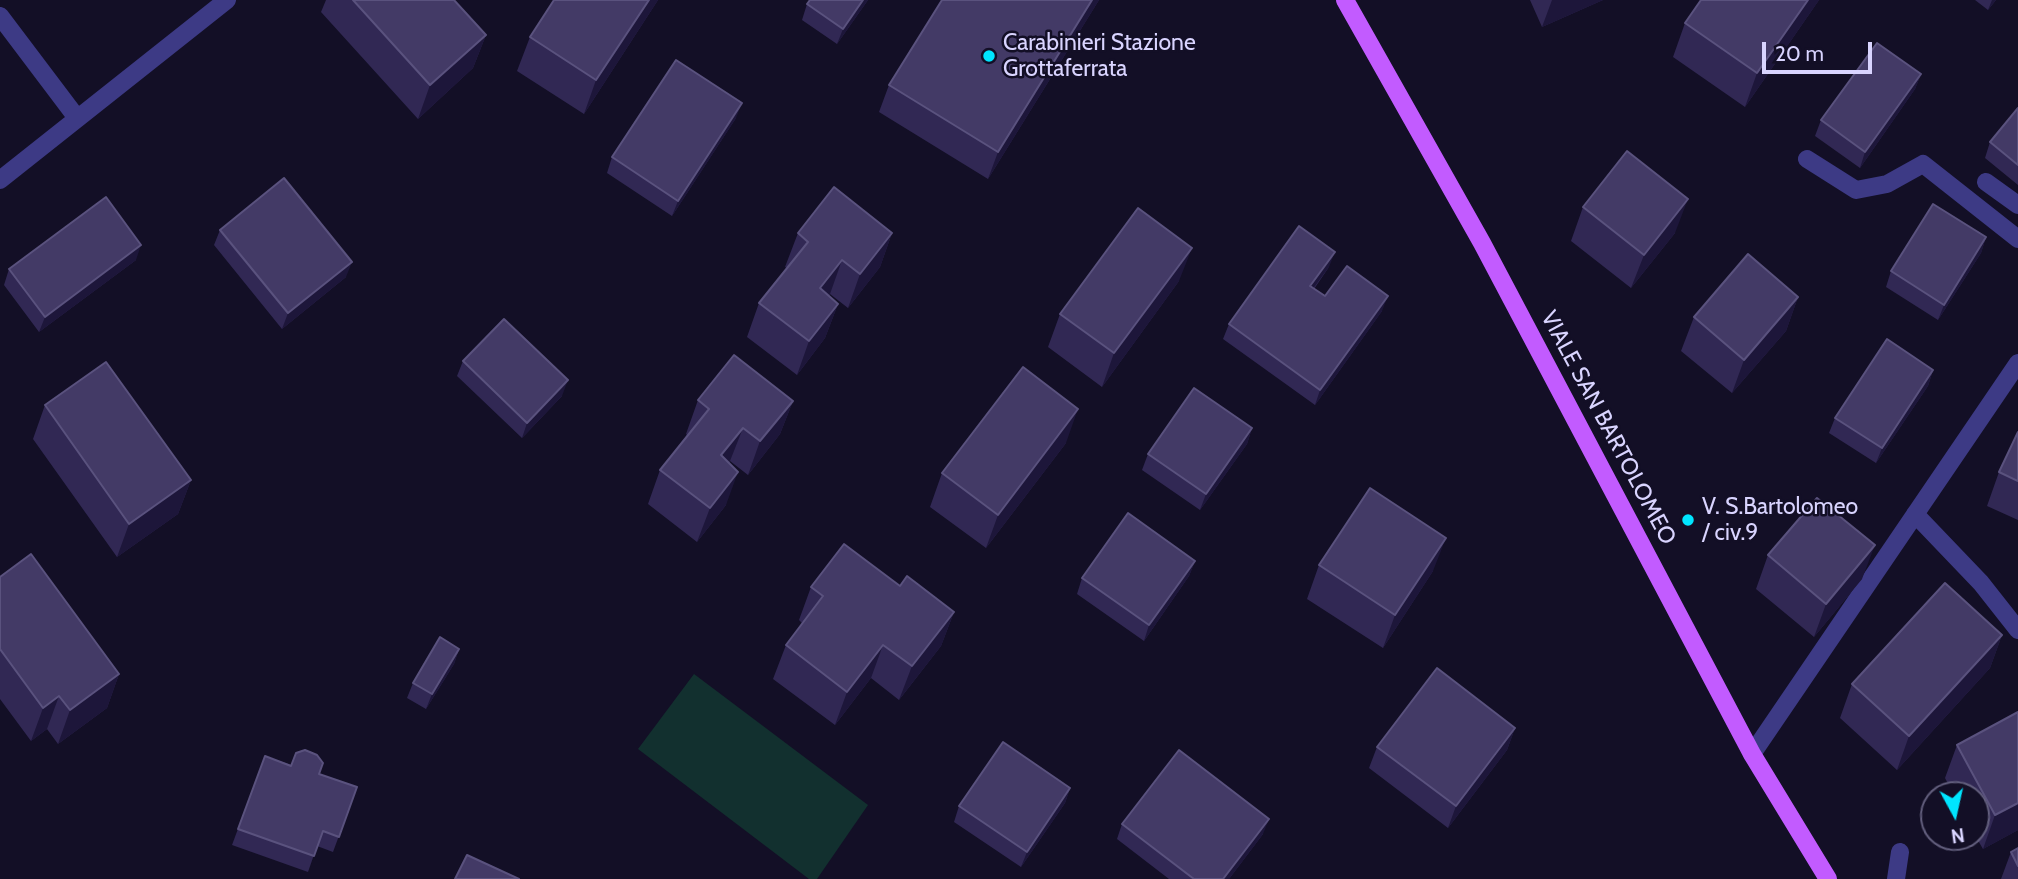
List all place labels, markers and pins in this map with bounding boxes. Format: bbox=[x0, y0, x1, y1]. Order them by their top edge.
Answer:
place label: Carabinieri Stazione Grottaferrata bbox=[1003, 29, 1196, 83]
marker: Carabinieri Stazione Grottaferrata bbox=[981, 48, 997, 64]
place label: V. S.Bartolomeo / civ.9 bbox=[1702, 493, 1858, 547]
marker: V. S.Bartolomeo / civ.9 bbox=[1680, 512, 1696, 528]

